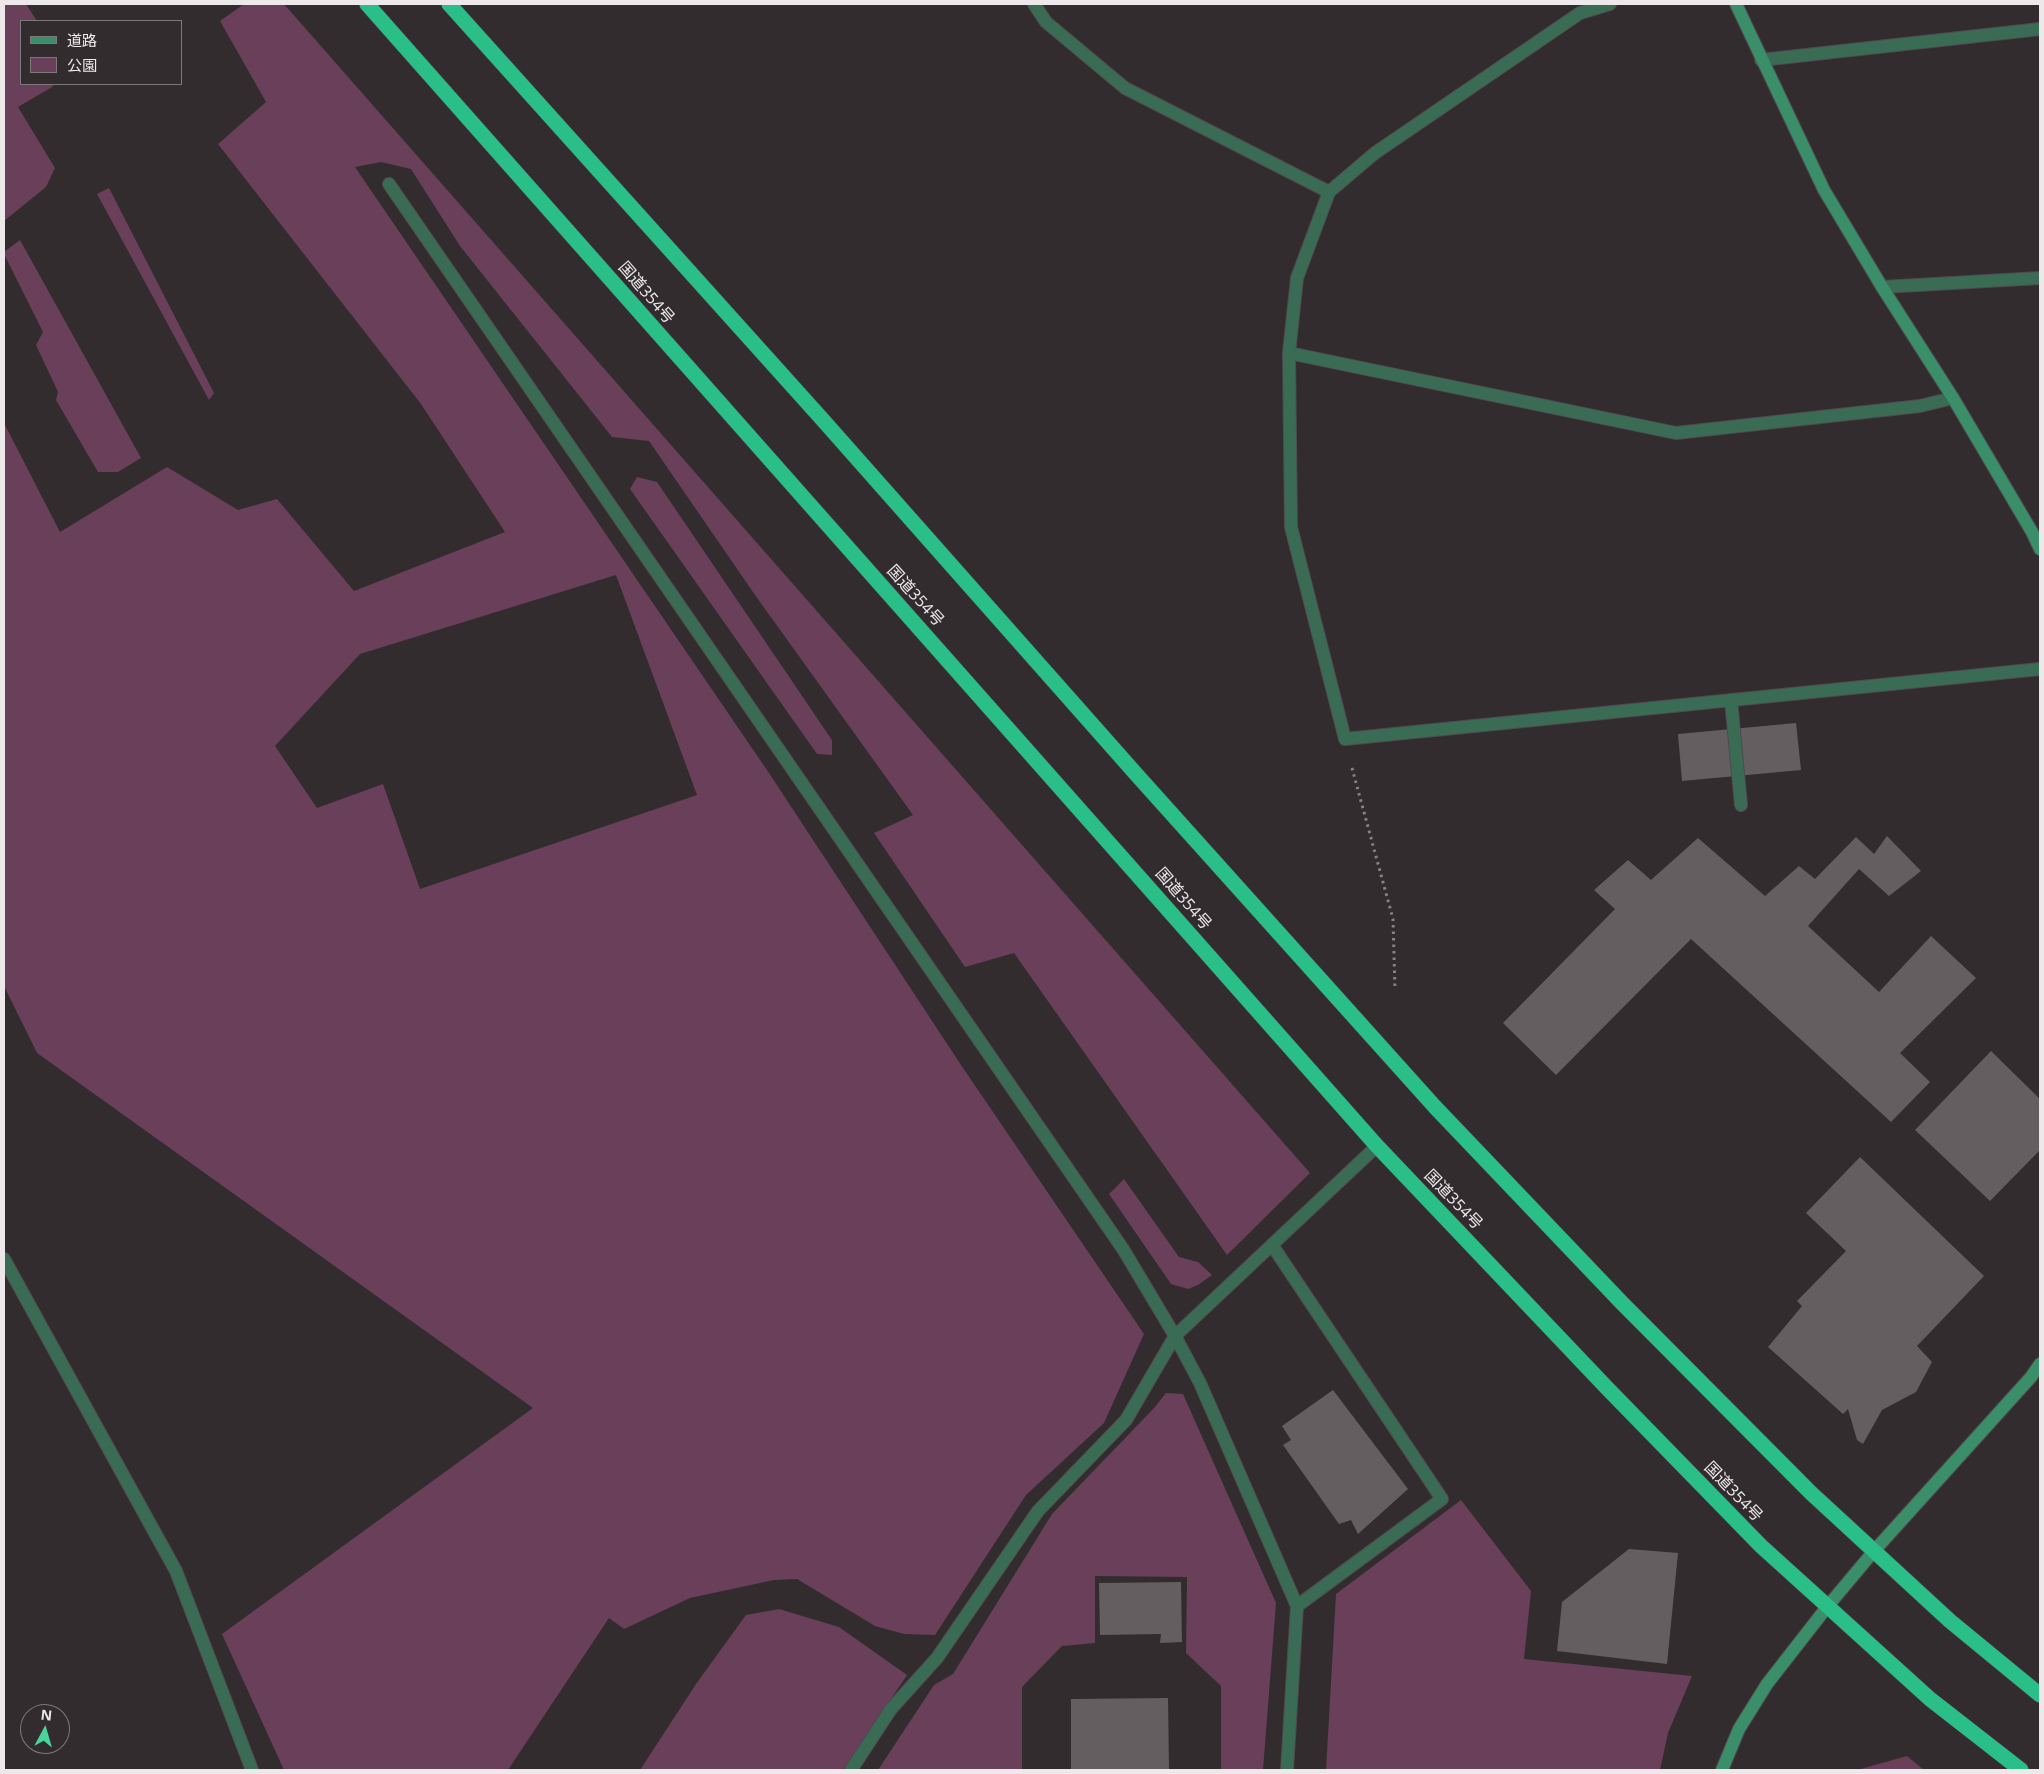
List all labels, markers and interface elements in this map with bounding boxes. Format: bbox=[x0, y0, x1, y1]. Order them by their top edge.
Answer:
legend bbox=[20, 20, 182, 85]
text: 道路 bbox=[67, 30, 97, 50]
text: 公園 bbox=[67, 55, 97, 75]
street label: 国道354号 bbox=[614, 258, 678, 328]
street label: 国道354号 bbox=[883, 562, 947, 630]
street label: 国道354号 bbox=[1151, 864, 1215, 934]
street label: 国道354号 bbox=[1420, 1166, 1486, 1234]
street label: 国道354号 bbox=[1700, 1458, 1766, 1526]
north arrow bbox=[20, 1704, 70, 1754]
text: N bbox=[40, 1705, 53, 1725]

